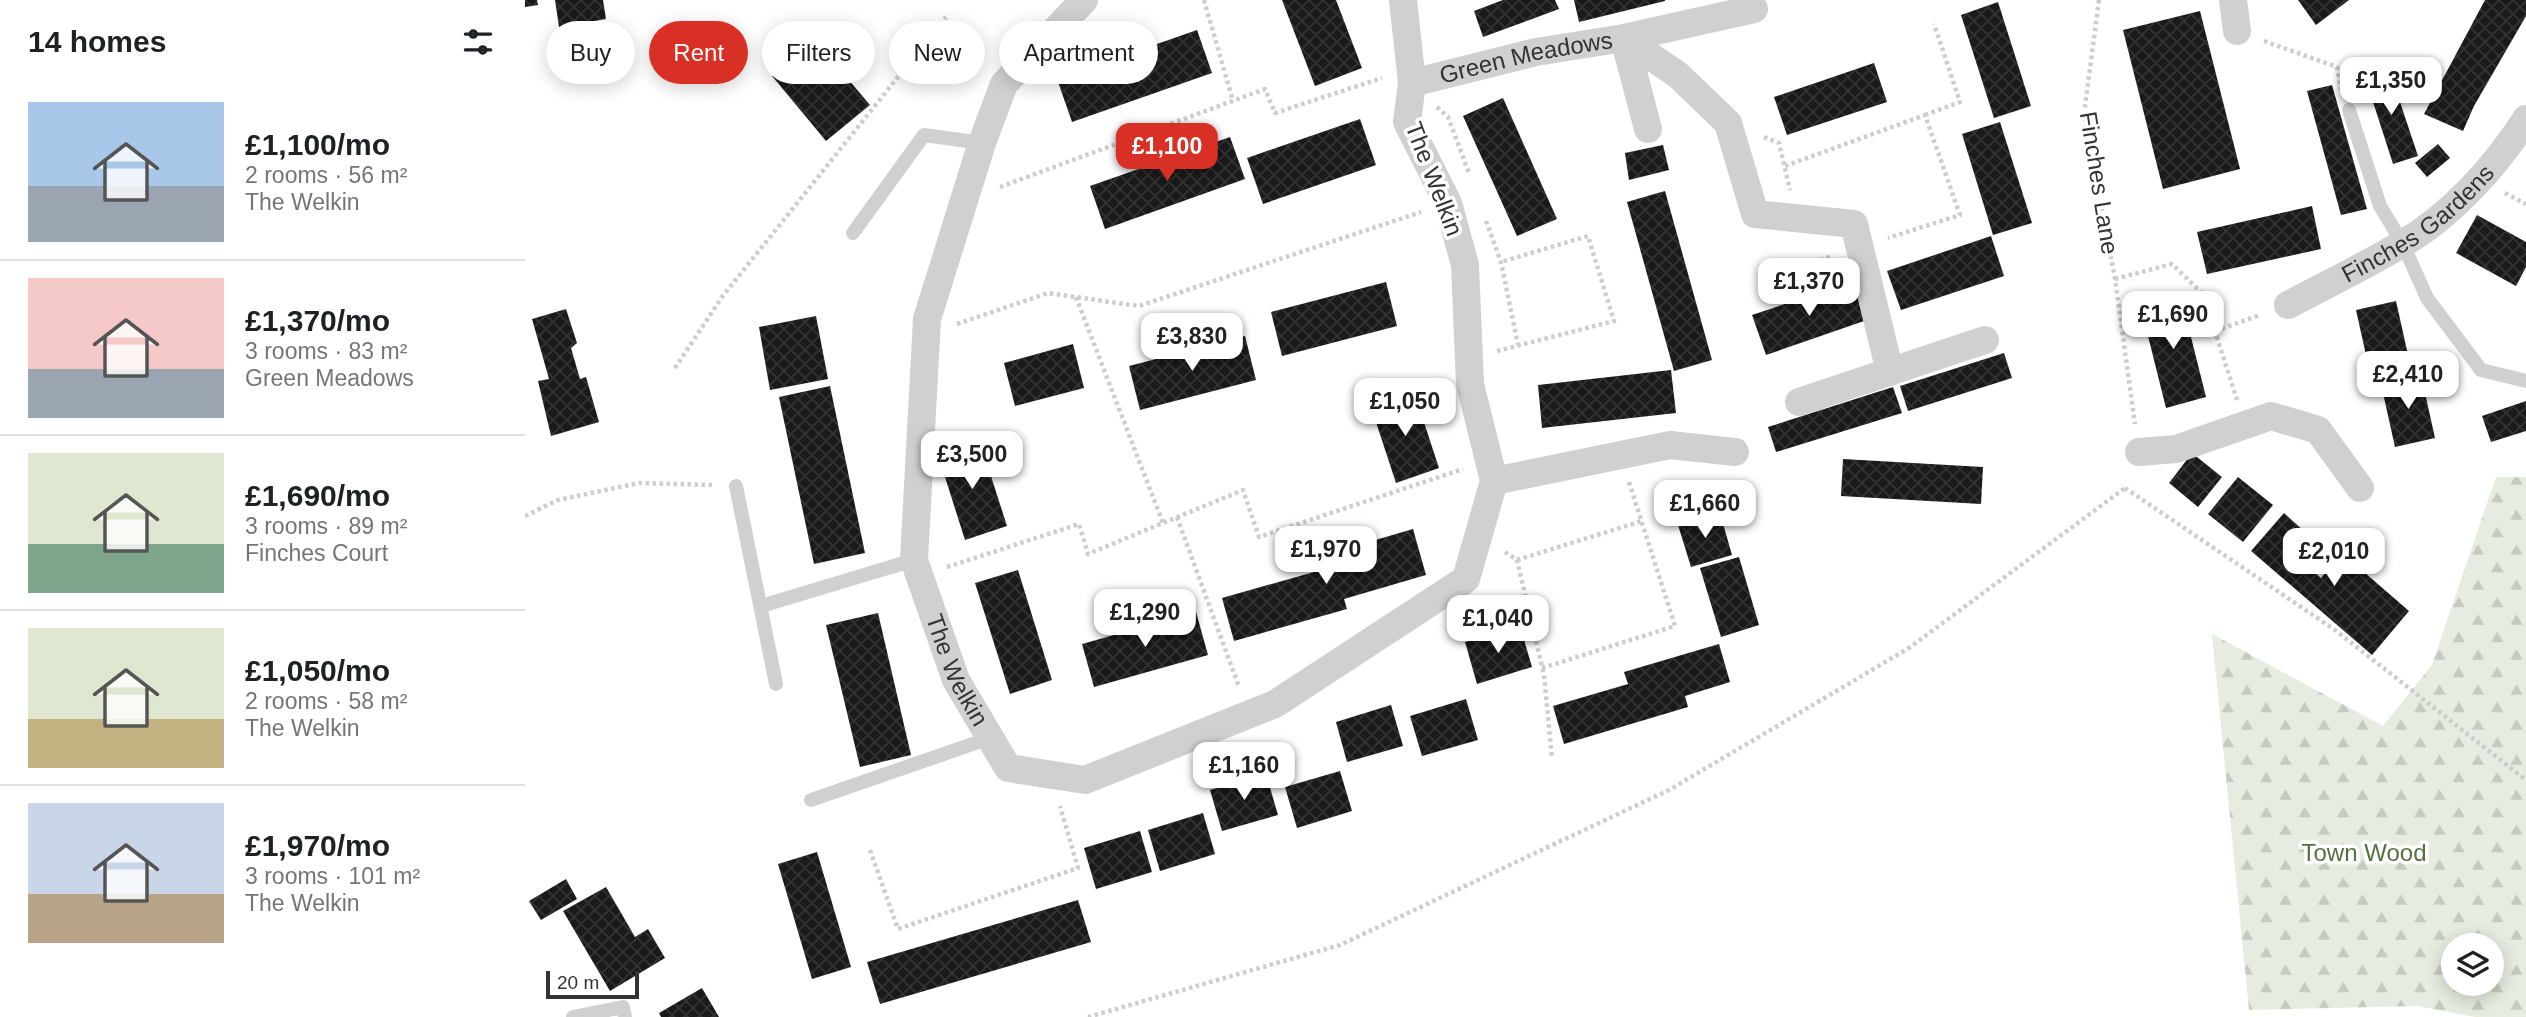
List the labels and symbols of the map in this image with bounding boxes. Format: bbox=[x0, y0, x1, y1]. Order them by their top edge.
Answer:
street label: Green Meadows bbox=[1437, 26, 1614, 89]
pin: £1,350 bbox=[2334, 58, 2448, 117]
street label: Finches Lane bbox=[2075, 110, 2124, 256]
street label: The Welkin bbox=[1400, 118, 1469, 239]
pin: £1,100 bbox=[1110, 124, 1224, 183]
street label: Finches Gardens bbox=[2337, 159, 2499, 288]
pin: £1,370 bbox=[1752, 258, 1866, 318]
pin: £1,690 bbox=[2116, 292, 2230, 351]
pin: £3,830 bbox=[1135, 314, 1249, 373]
pin: £2,410 bbox=[2351, 352, 2465, 411]
pin: £1,050 bbox=[1348, 378, 1462, 438]
pin: £3,500 bbox=[915, 432, 1029, 491]
pin: £1,660 bbox=[1648, 480, 1762, 540]
pin: £1,970 bbox=[1269, 526, 1383, 586]
pin: £2,010 bbox=[2277, 528, 2391, 588]
pin: £1,290 bbox=[1088, 590, 1202, 649]
pin: £1,040 bbox=[1441, 596, 1555, 655]
street label: The Welkin bbox=[921, 611, 994, 731]
pin: £1,160 bbox=[1187, 742, 1301, 802]
park label: Town Wood bbox=[2302, 839, 2426, 866]
scale bar bbox=[546, 968, 639, 1000]

